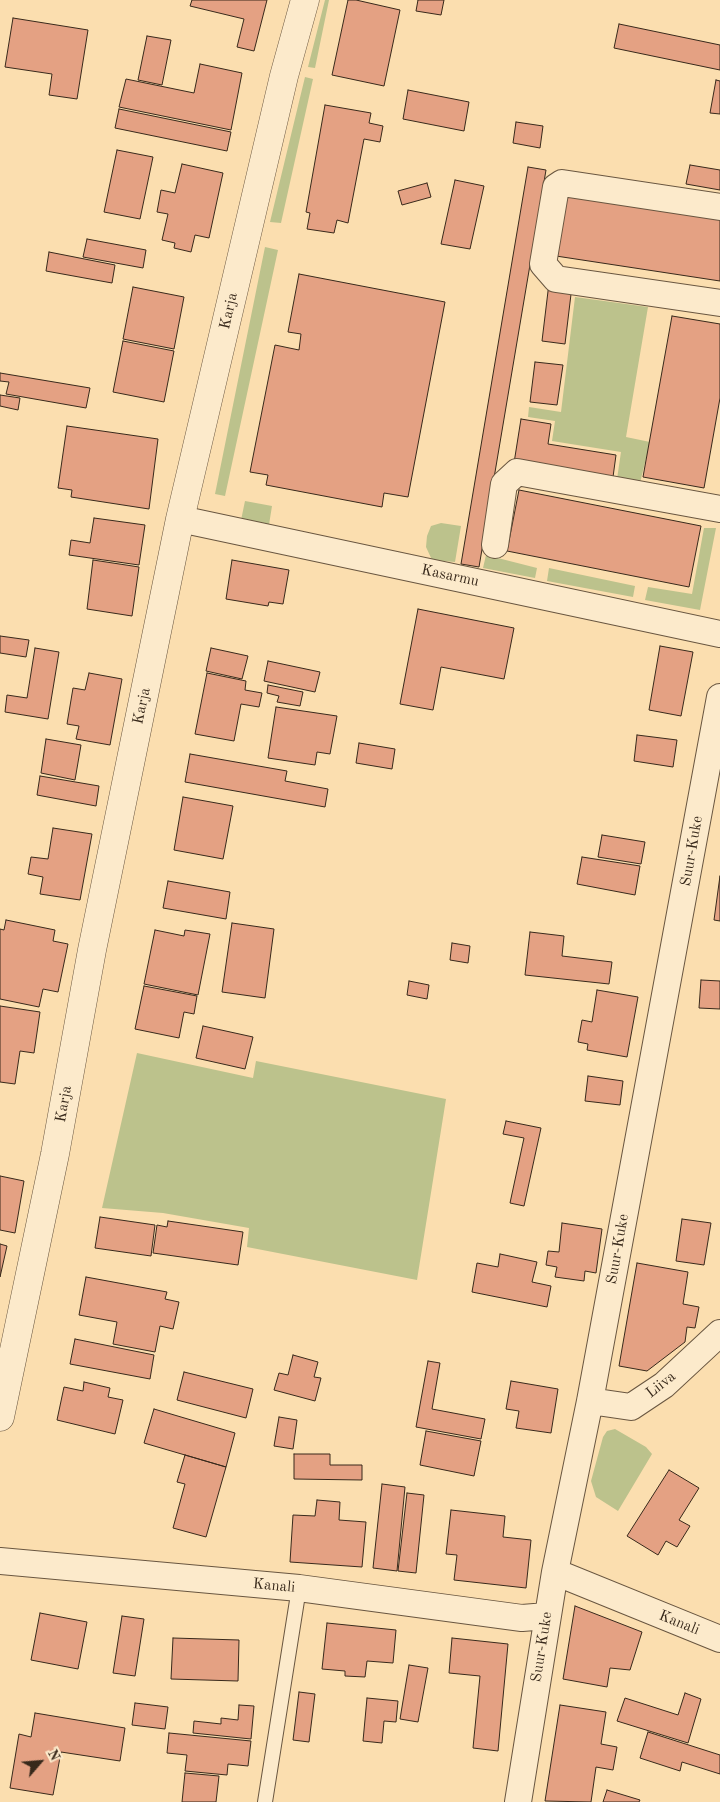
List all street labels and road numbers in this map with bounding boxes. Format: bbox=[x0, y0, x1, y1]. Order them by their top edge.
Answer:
street label: Karja bbox=[216, 291, 242, 331]
street label: Kasarmu bbox=[419, 561, 481, 591]
street label: Karja bbox=[129, 686, 155, 726]
street label: Suur-Kuke bbox=[677, 814, 707, 888]
street label: Karja bbox=[52, 1084, 76, 1124]
street label: Suur-Kuke bbox=[603, 1212, 633, 1286]
street label: Liiva bbox=[642, 1368, 680, 1402]
street label: Kanali bbox=[252, 1575, 296, 1597]
street label: Kanali bbox=[656, 1607, 702, 1639]
street label: Suur-Kuke bbox=[528, 1610, 556, 1684]

